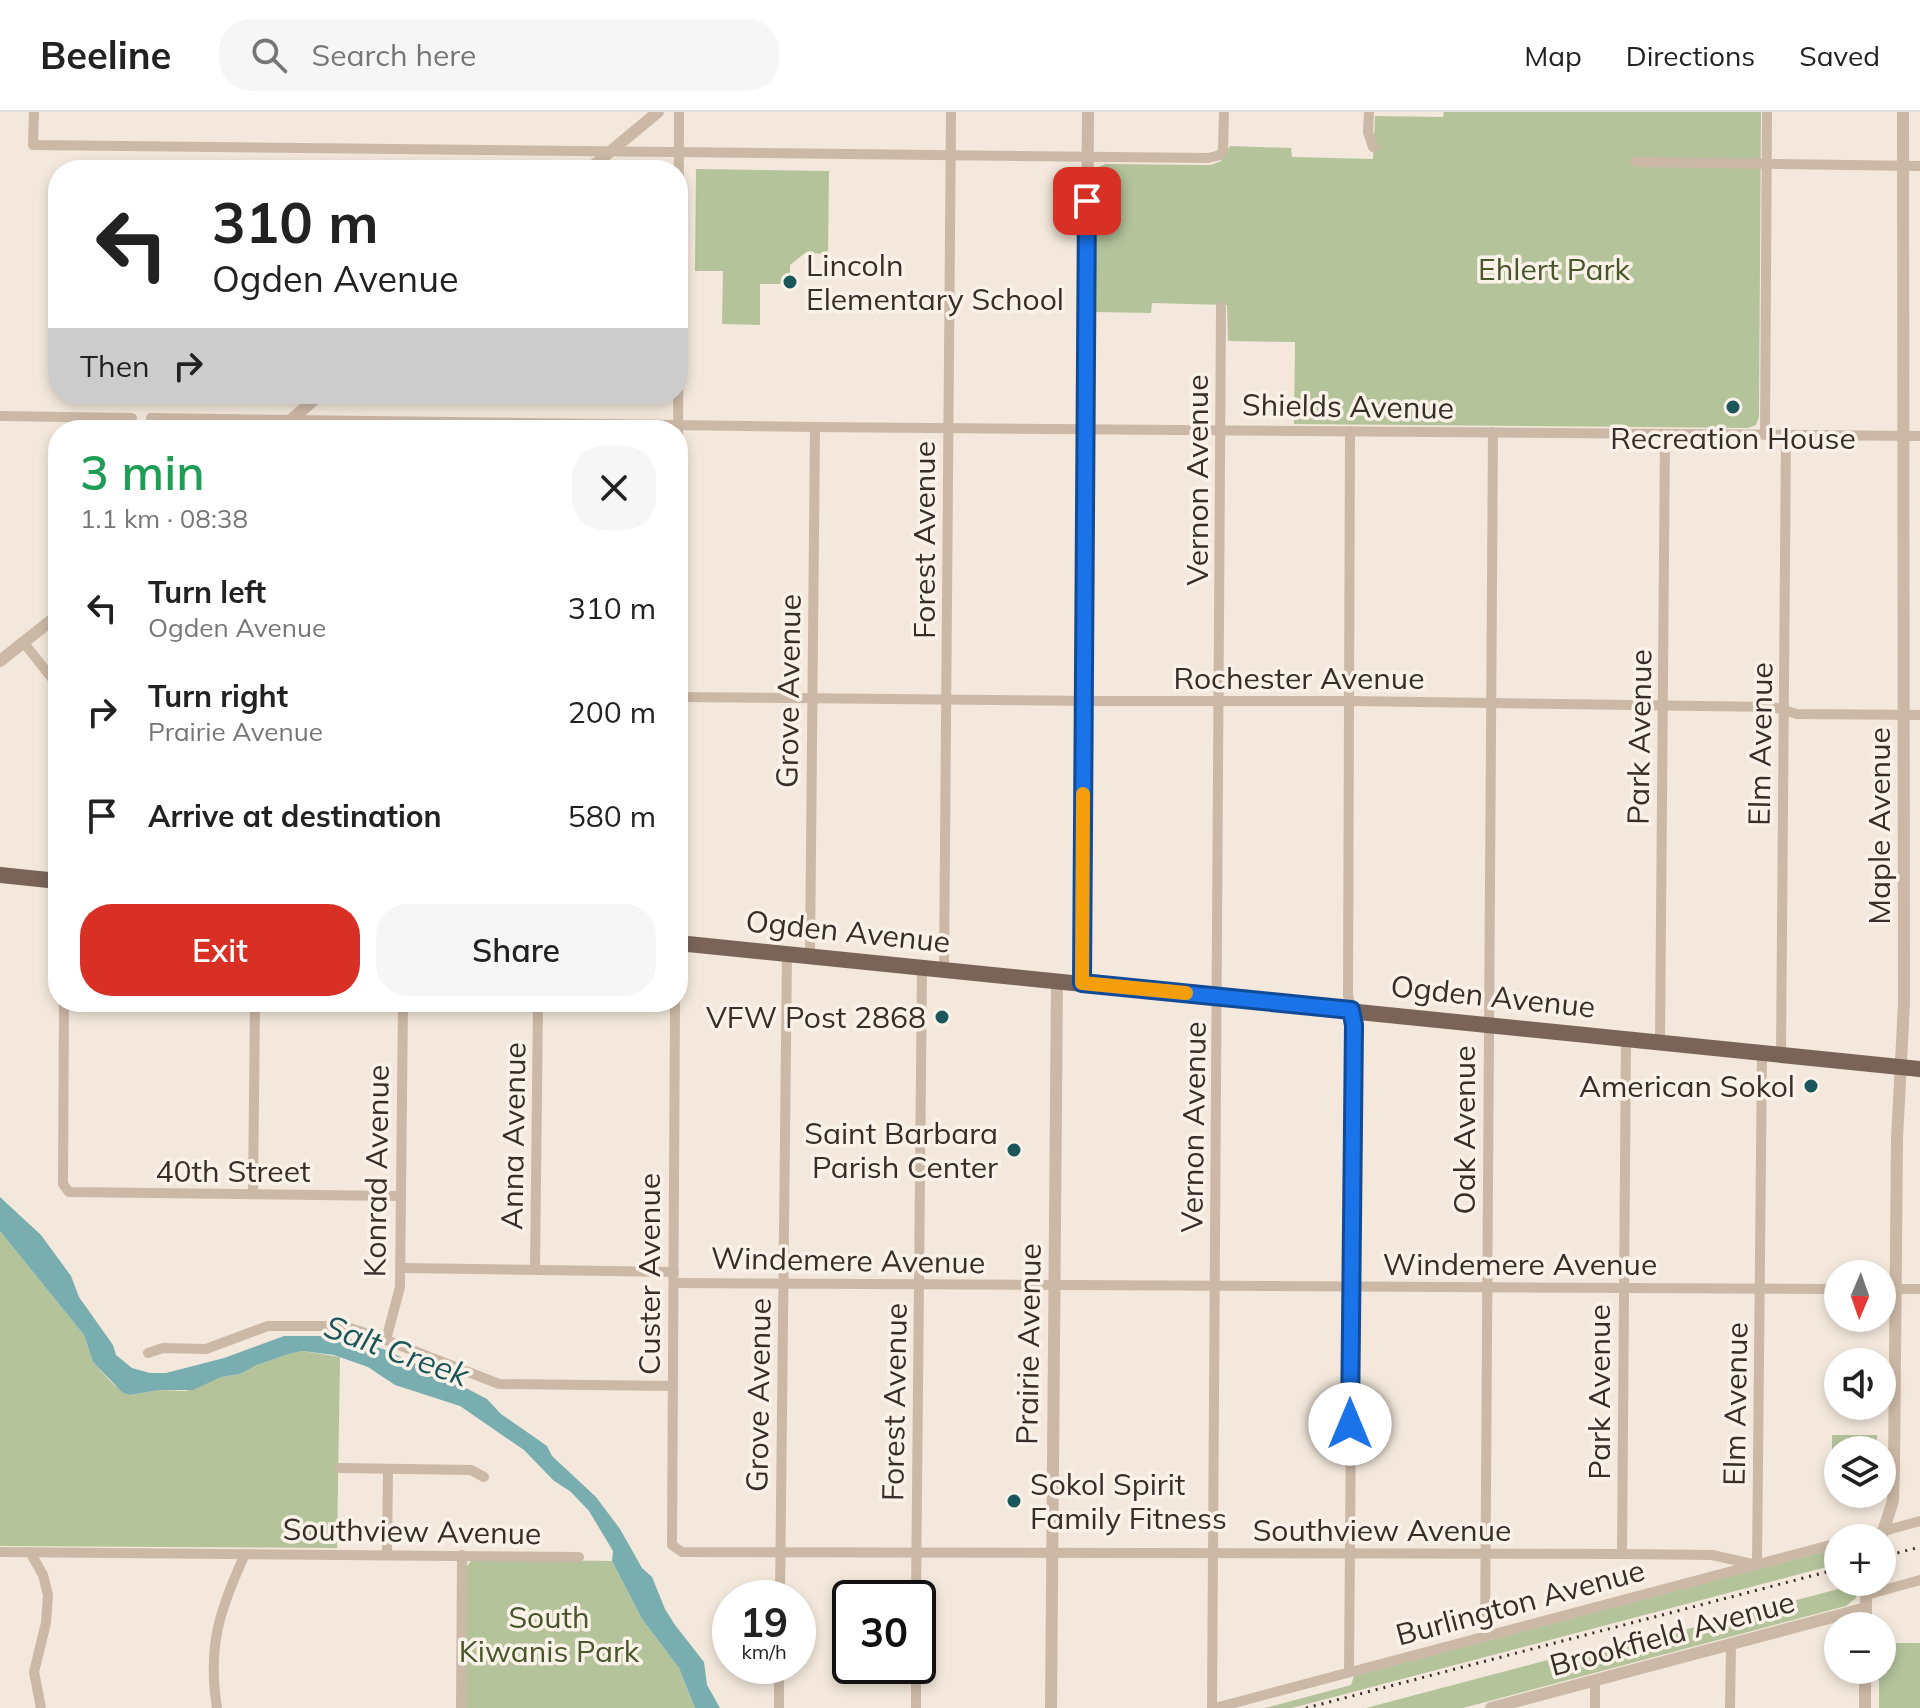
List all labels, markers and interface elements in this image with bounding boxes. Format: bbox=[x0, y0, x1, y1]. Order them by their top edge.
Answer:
search box bbox=[219, 19, 779, 91]
text: Beeline bbox=[40, 31, 171, 79]
icon: search bbox=[247, 33, 291, 77]
text: Search here bbox=[311, 36, 476, 74]
text: Map bbox=[1524, 38, 1582, 73]
text: Directions bbox=[1626, 38, 1755, 73]
text: Saved bbox=[1799, 38, 1880, 73]
pin bbox=[1053, 167, 1121, 235]
icon: arrive bbox=[1065, 179, 1109, 223]
text: 310 m bbox=[212, 187, 379, 257]
icon: left bbox=[80, 192, 184, 296]
place label: Lincoln Elementary School bbox=[806, 246, 1064, 318]
park label: Ehlert Park bbox=[1478, 250, 1630, 288]
text: Ogden Avenue bbox=[212, 256, 459, 301]
marker: Lincoln Elementary School bbox=[781, 273, 799, 291]
icon: right bbox=[166, 344, 210, 388]
text: Then bbox=[80, 347, 150, 385]
street label: Vernon Avenue bbox=[1178, 374, 1216, 586]
street label: Shields Avenue bbox=[1242, 385, 1454, 427]
marker: Recreation House bbox=[1724, 398, 1742, 416]
place label: Recreation House bbox=[1610, 419, 1856, 457]
street label: Forest Avenue bbox=[905, 441, 943, 639]
text: 3 min bbox=[80, 442, 205, 502]
button: close bbox=[572, 446, 656, 530]
text: 1.1 km · 08:38 bbox=[80, 502, 248, 535]
text: Turn left bbox=[148, 573, 266, 611]
icon: left bbox=[80, 586, 124, 630]
text: 310 m bbox=[568, 589, 656, 627]
street label: Grove Avenue bbox=[767, 594, 809, 788]
text: Ogden Avenue bbox=[148, 611, 326, 644]
street label: Park Avenue bbox=[1618, 649, 1660, 825]
street label: Rochester Avenue bbox=[1174, 659, 1424, 697]
street label: Elm Avenue bbox=[1740, 662, 1780, 826]
text: Turn right bbox=[148, 677, 288, 715]
icon: right bbox=[80, 690, 124, 734]
text: 200 m bbox=[568, 693, 656, 731]
text: Prairie Avenue bbox=[148, 715, 323, 748]
street label: Maple Avenue bbox=[1860, 727, 1898, 925]
icon: arrive bbox=[80, 794, 124, 838]
text: Arrive at destination bbox=[148, 797, 442, 835]
text: 580 m bbox=[568, 797, 656, 835]
street label: Ogden Avenue bbox=[744, 901, 952, 961]
button: Exit bbox=[80, 904, 360, 996]
button: Share bbox=[376, 904, 656, 996]
street label: Ogden Avenue bbox=[1389, 966, 1597, 1026]
place label: VFW Post 2868 bbox=[706, 998, 926, 1036]
marker: VFW Post 2868 bbox=[933, 1008, 951, 1026]
street label: Vernon Avenue bbox=[1172, 1021, 1214, 1233]
street label: Anna Avenue bbox=[492, 1042, 534, 1230]
street label: Oak Avenue bbox=[1445, 1046, 1483, 1214]
street label: Konrad Avenue bbox=[355, 1064, 397, 1278]
place label: American Sokol bbox=[1579, 1067, 1795, 1105]
marker: American Sokol bbox=[1802, 1077, 1820, 1095]
place label: Saint Barbara Parish Center bbox=[804, 1114, 998, 1186]
marker: Saint Barbara Parish Center bbox=[1005, 1141, 1023, 1159]
street label: 40th Street bbox=[156, 1152, 310, 1190]
street label: Custer Avenue bbox=[630, 1173, 668, 1375]
street label: Windemere Avenue bbox=[710, 1239, 986, 1281]
street label: Prairie Avenue bbox=[1007, 1243, 1049, 1445]
street label: Windemere Avenue bbox=[1383, 1245, 1657, 1283]
north arrow bbox=[1824, 1260, 1896, 1332]
map controls bbox=[1824, 1260, 1896, 1684]
street label: Grove Avenue bbox=[737, 1298, 779, 1492]
street label: Forest Avenue bbox=[873, 1303, 915, 1501]
street label: Park Avenue bbox=[1580, 1304, 1618, 1480]
water label: Salt Creek bbox=[319, 1305, 476, 1395]
street label: Elm Avenue bbox=[1715, 1322, 1755, 1486]
button: sound bbox=[1824, 1348, 1896, 1420]
position arrow bbox=[1308, 1382, 1392, 1466]
button: layers bbox=[1824, 1436, 1896, 1508]
place label: Sokol Spirit Family Fitness bbox=[1030, 1465, 1227, 1537]
marker: Sokol Spirit Family Fitness bbox=[1005, 1492, 1023, 1510]
street label: Southview Avenue bbox=[282, 1510, 542, 1552]
street label: Southview Avenue bbox=[1253, 1511, 1511, 1549]
button: + bbox=[1824, 1524, 1896, 1596]
street label: Burlington Avenue bbox=[1391, 1551, 1649, 1653]
speed limit sign: 30 bbox=[832, 1580, 936, 1684]
street label: Brookfield Avenue bbox=[1545, 1582, 1799, 1684]
text: 19 bbox=[740, 1597, 788, 1647]
park label: South Kiwanis Park bbox=[459, 1598, 640, 1670]
button: − bbox=[1824, 1612, 1896, 1684]
text: km/h bbox=[741, 1639, 787, 1664]

